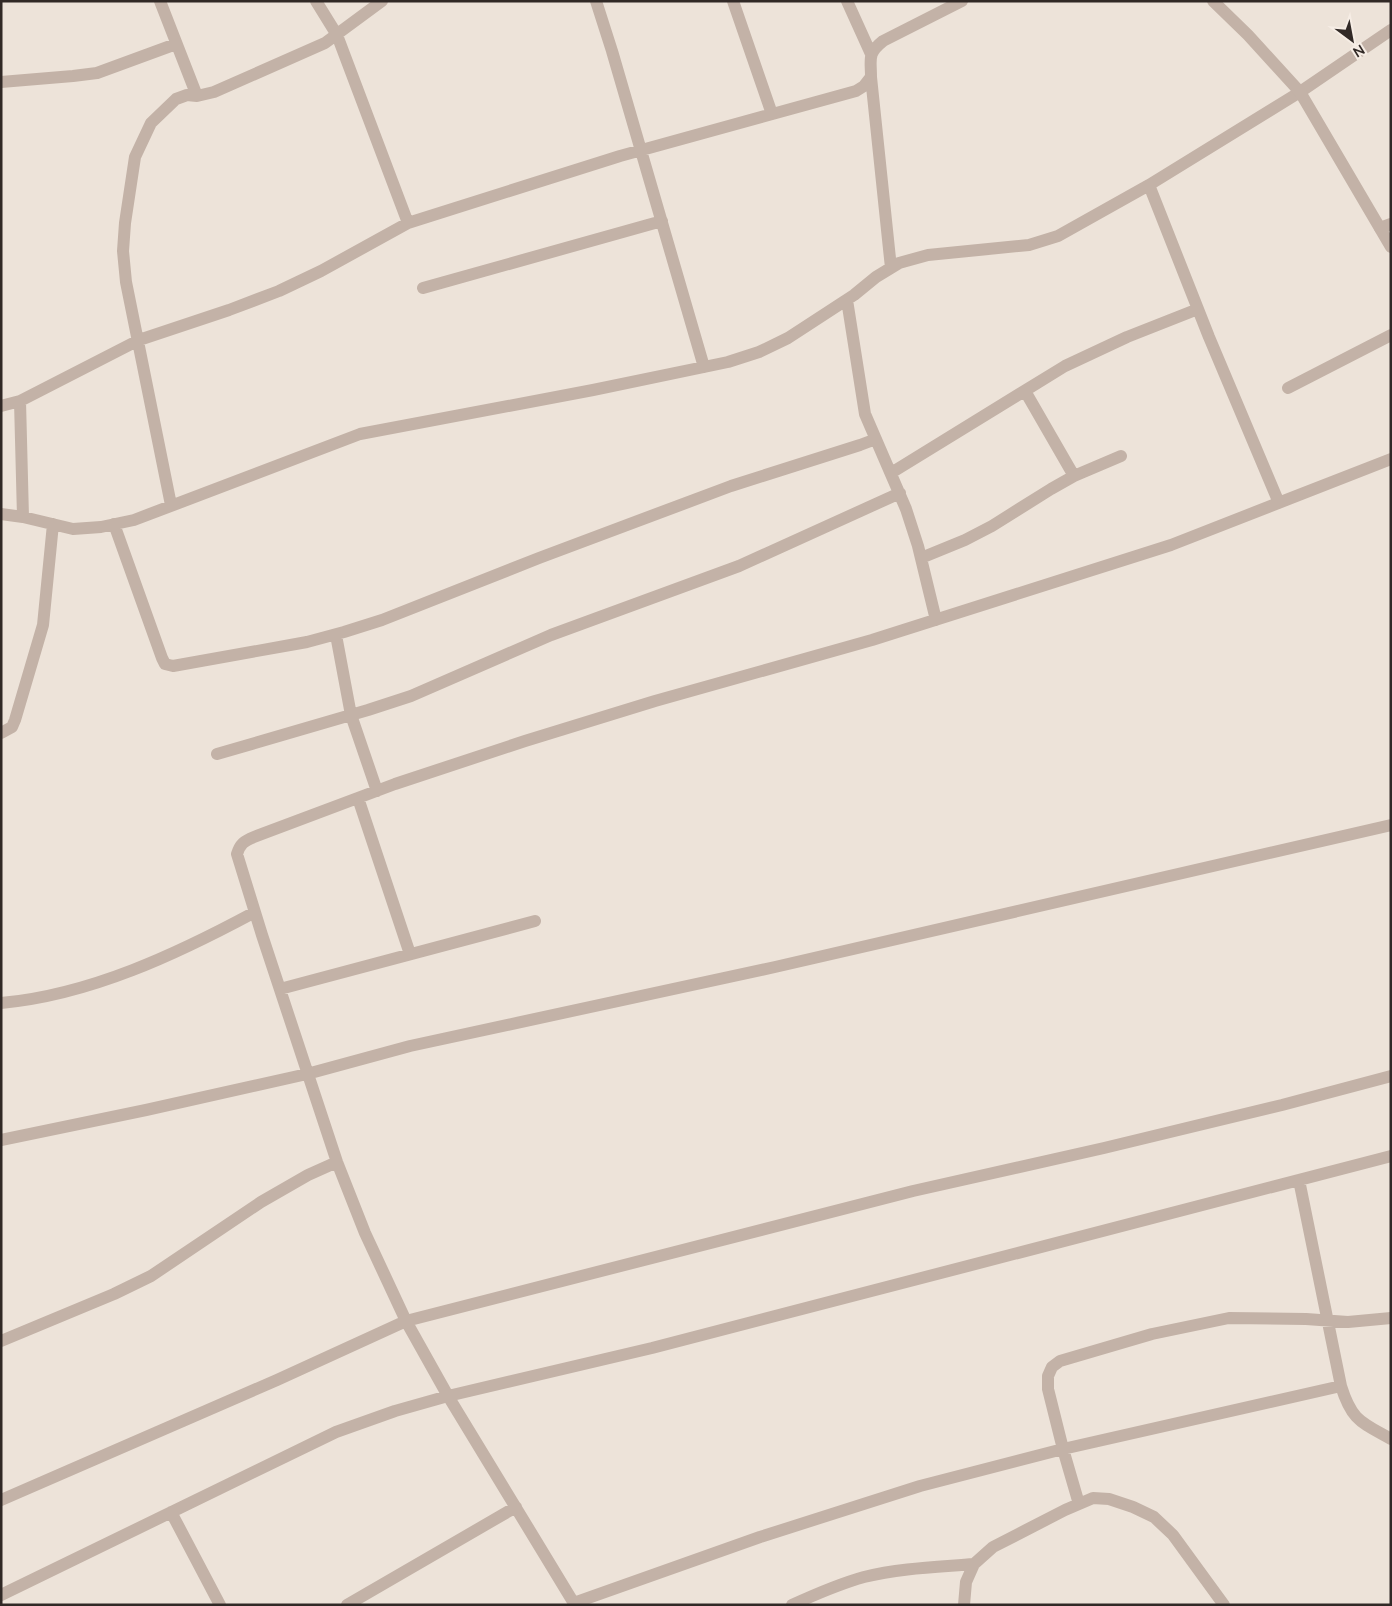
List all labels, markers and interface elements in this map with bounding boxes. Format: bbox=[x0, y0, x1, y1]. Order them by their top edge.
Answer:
north arrow bbox=[1327, 15, 1377, 65]
text: N bbox=[1350, 41, 1368, 61]

